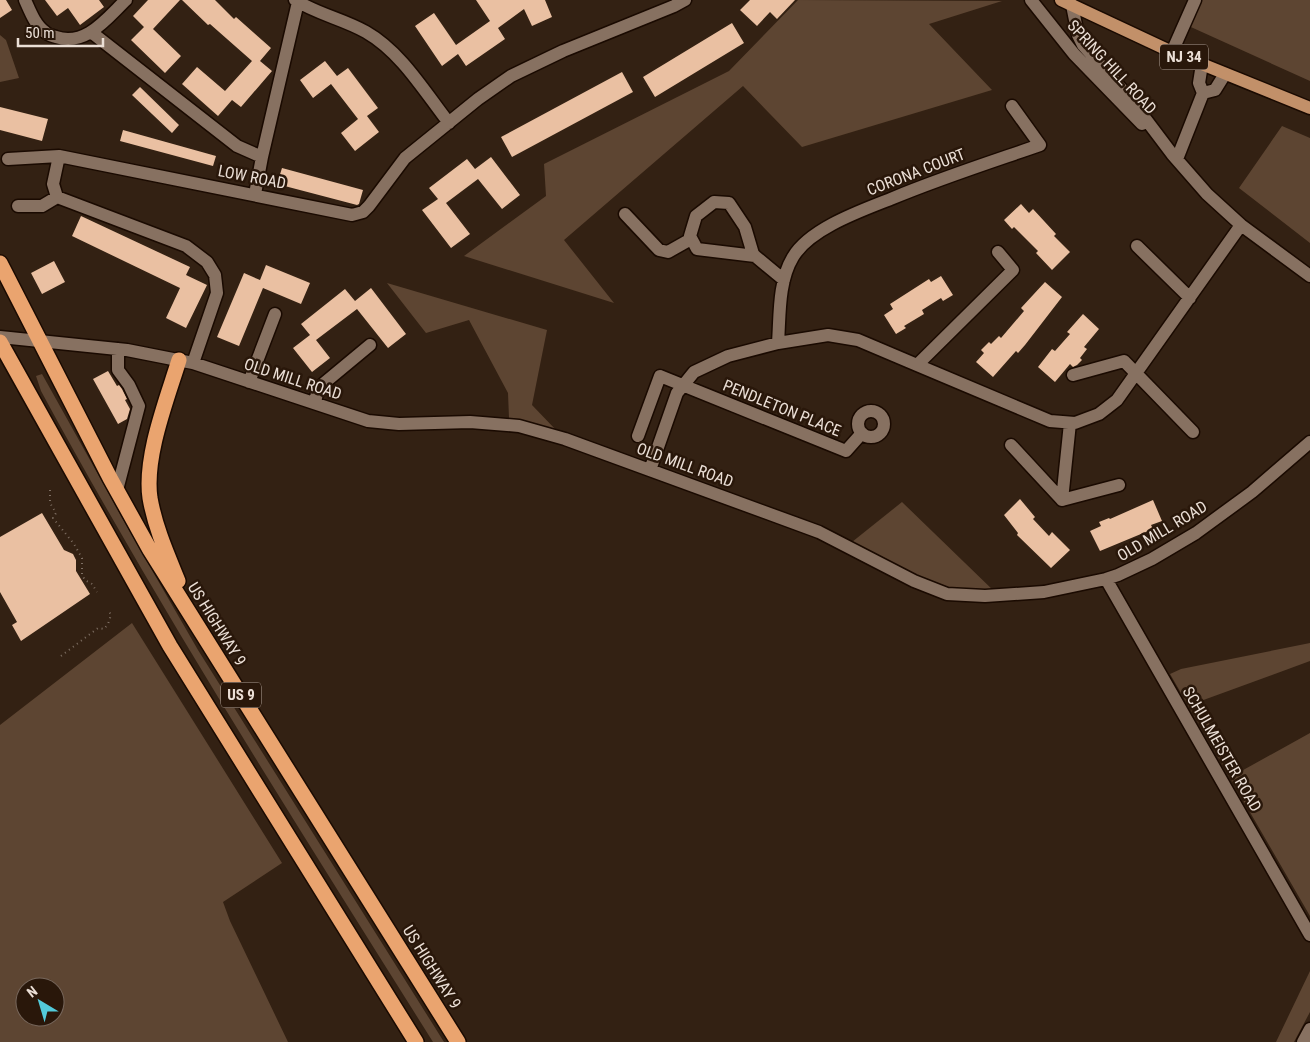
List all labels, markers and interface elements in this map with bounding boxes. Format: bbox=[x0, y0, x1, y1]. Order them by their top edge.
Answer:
scale bar bbox=[18, 15, 102, 47]
street label: SPRING HILL ROAD bbox=[1064, 16, 1160, 118]
text: 50 m bbox=[25, 24, 55, 42]
road number: NJ 34 bbox=[1160, 44, 1208, 70]
street label: CORONA COURT bbox=[864, 145, 968, 199]
street label: LOW ROAD bbox=[216, 161, 288, 193]
street label: OLD MILL ROAD bbox=[242, 354, 344, 404]
street label: PENDLETON PLACE bbox=[720, 376, 844, 440]
street label: OLD MILL ROAD bbox=[634, 439, 736, 491]
street label: OLD MILL ROAD bbox=[1114, 497, 1210, 565]
street label: US HIGHWAY 9 bbox=[184, 579, 250, 669]
road number: US 9 bbox=[221, 682, 261, 708]
street label: SCHULMEISTER ROAD bbox=[1179, 683, 1265, 815]
street label: US HIGHWAY 9 bbox=[399, 922, 465, 1012]
north arrow bbox=[15, 977, 65, 1027]
text: N bbox=[24, 983, 40, 1001]

